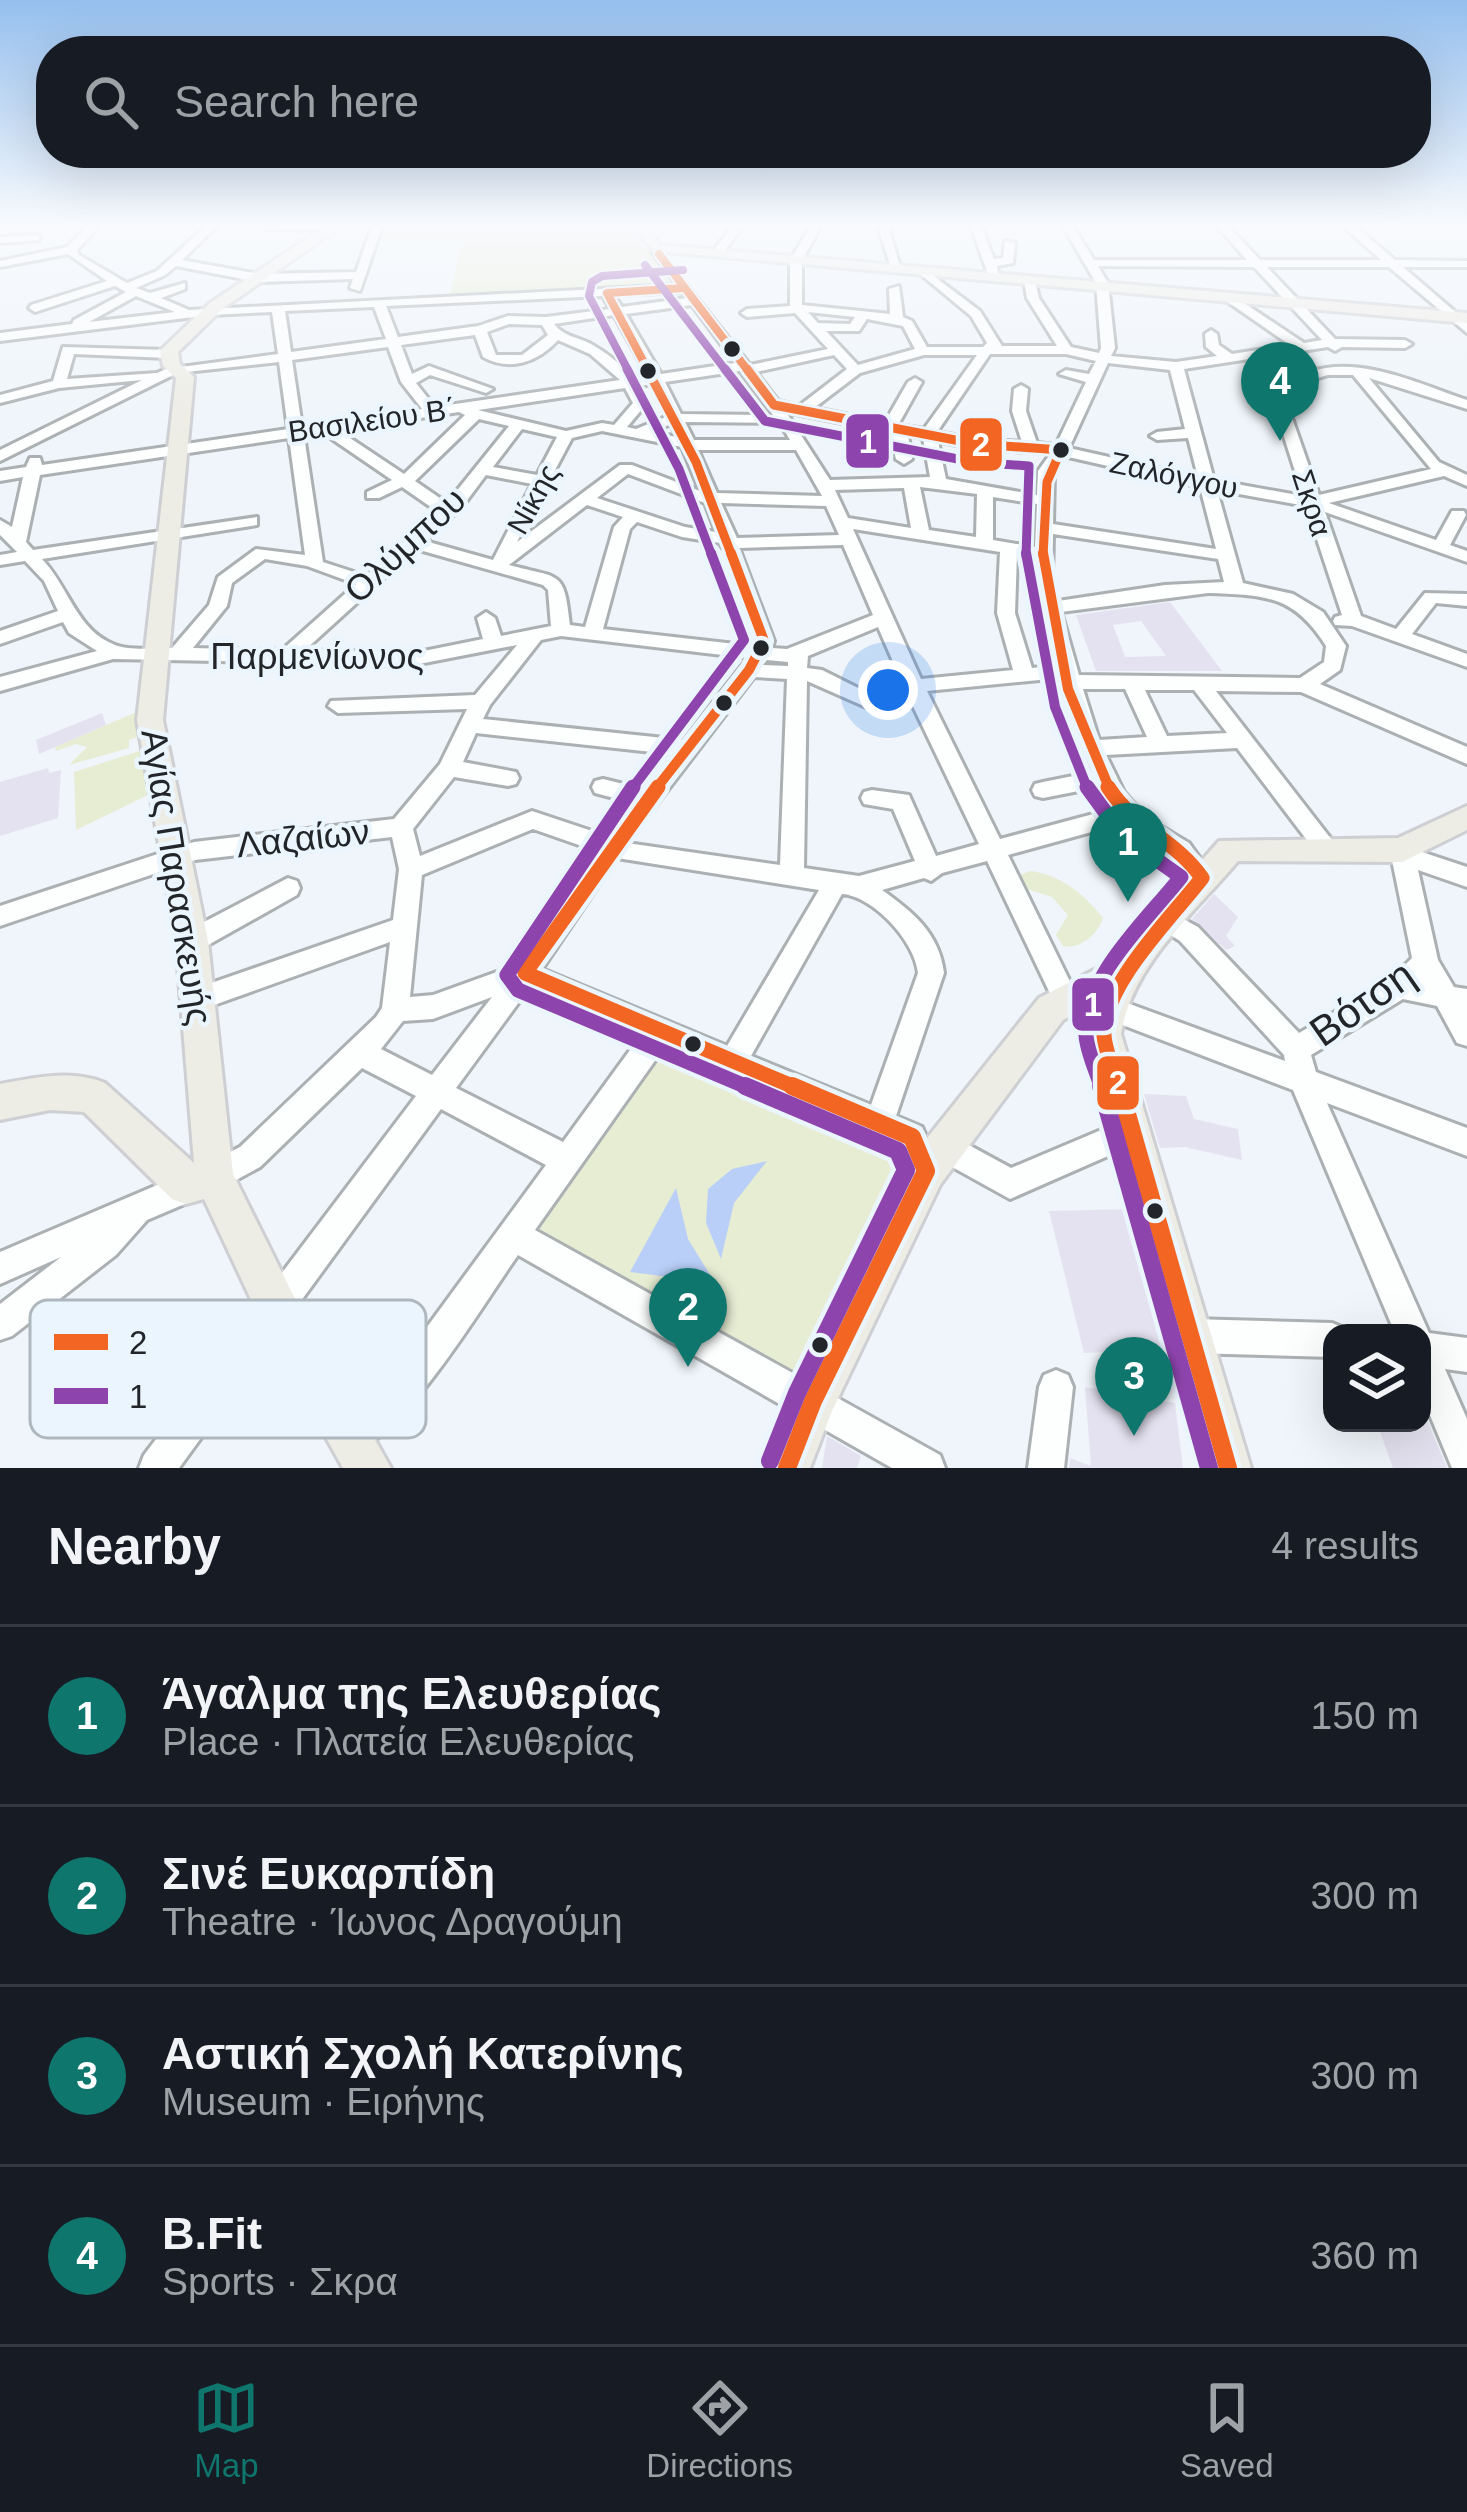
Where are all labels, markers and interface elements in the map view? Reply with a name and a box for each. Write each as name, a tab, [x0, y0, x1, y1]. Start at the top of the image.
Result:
search box	[36, 36, 1431, 168]
icon: search	[78, 69, 144, 135]
text: Search here	[174, 76, 419, 127]
unlabelled marker	[721, 338, 743, 360]
pin: 4	[1241, 342, 1319, 441]
unlabelled marker	[637, 360, 659, 382]
street label: Βασιλείου Β΄	[286, 392, 458, 448]
line badge: 1	[844, 412, 891, 470]
line badge: 2	[958, 416, 1004, 473]
text: 1	[859, 423, 877, 460]
text: 2	[972, 426, 990, 463]
unlabelled marker	[1050, 439, 1072, 461]
street label: Ζαλόγγου	[1107, 445, 1241, 505]
street label: Νίκης	[501, 458, 565, 540]
street label: Σκρα	[1286, 466, 1338, 540]
street label: Ολύμπου	[336, 479, 474, 611]
street label: Παρμενίωνος	[210, 636, 424, 677]
unlabelled marker	[750, 637, 772, 659]
your location	[858, 660, 918, 720]
unlabelled marker	[713, 692, 735, 714]
street label: Αγίας Παρασκευής	[133, 726, 221, 1028]
pin: 1	[1089, 803, 1167, 902]
street label: Λαζαίων	[235, 811, 371, 865]
street label: Βότση	[1301, 950, 1423, 1056]
line badge: 1	[1070, 976, 1116, 1033]
text: 1	[1084, 986, 1102, 1023]
unlabelled marker	[682, 1033, 704, 1055]
line badge: 2	[1095, 1054, 1141, 1112]
text: 2	[1109, 1064, 1127, 1101]
unlabelled marker	[1144, 1200, 1166, 1222]
pin: 2	[649, 1268, 727, 1367]
legend	[30, 1300, 426, 1438]
text: 2	[129, 1324, 147, 1361]
map controls	[1323, 1324, 1431, 1432]
button: layers	[1323, 1324, 1431, 1432]
unlabelled marker	[809, 1334, 831, 1356]
pin: 3	[1095, 1337, 1173, 1436]
text: 1	[129, 1378, 147, 1415]
text: Nearby	[48, 1518, 221, 1575]
text: 4 results	[1272, 1524, 1419, 1567]
text: Άγαλμα της Ελευθερίας	[162, 1668, 661, 1719]
text: 1	[76, 1694, 98, 1737]
text: 150 m	[1311, 1694, 1419, 1737]
text: Place · Πλατεία Ελευθερίας	[162, 1720, 634, 1763]
text: Σινέ Ευκαρπίδη	[162, 1848, 495, 1899]
text: 2	[76, 1874, 98, 1917]
text: 300 m	[1311, 1874, 1419, 1917]
text: Theatre · Ίωνος Δραγούμη	[162, 1900, 623, 1943]
text: Αστική Σχολή Κατερίνης	[162, 2028, 684, 2079]
text: 3	[76, 2054, 98, 2097]
text: 300 m	[1311, 2054, 1419, 2097]
text: Museum · Ειρήνης	[162, 2080, 485, 2123]
text: B.Fit	[162, 2208, 262, 2259]
text: 4	[76, 2234, 98, 2277]
text: 360 m	[1311, 2234, 1419, 2277]
text: Sports · Σκρα	[162, 2260, 398, 2303]
tab: Map	[193, 2375, 259, 2485]
tab: Directions	[646, 2375, 793, 2485]
tab: Saved	[1180, 2375, 1274, 2485]

